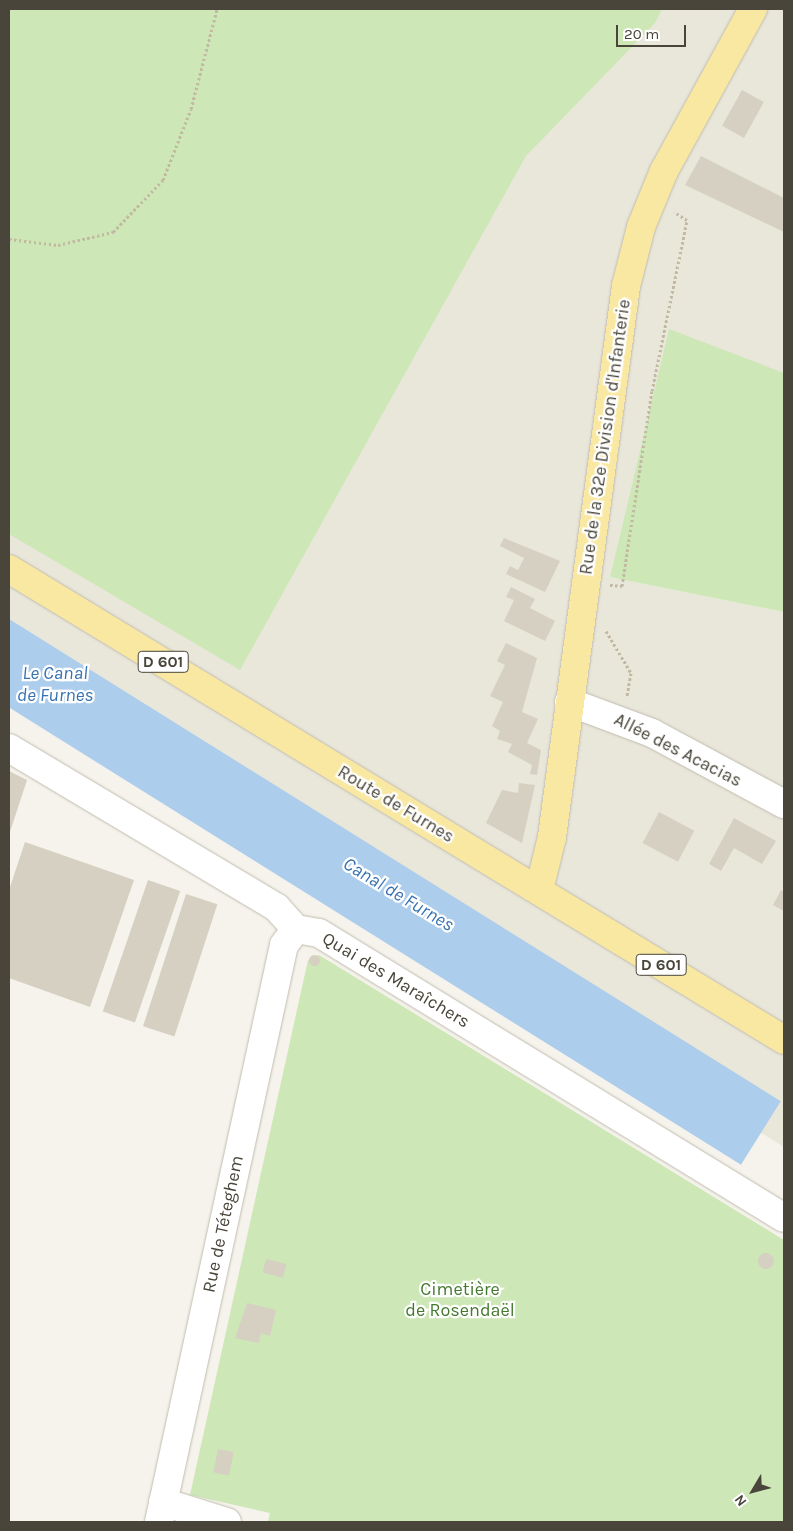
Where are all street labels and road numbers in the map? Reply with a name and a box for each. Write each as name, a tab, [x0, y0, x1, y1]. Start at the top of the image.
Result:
street label: Rue de la 32e Division d'Infanterie	[575, 298, 635, 576]
road number: D 601	[137, 649, 189, 676]
street label: Allée des Acacias	[611, 709, 745, 791]
street label: Route de Furnes	[334, 761, 458, 847]
street label: Quai des Maraîchers	[318, 927, 474, 1033]
road number: D 601	[635, 952, 687, 978]
street label: Rue de Téteghem	[198, 1153, 248, 1295]

